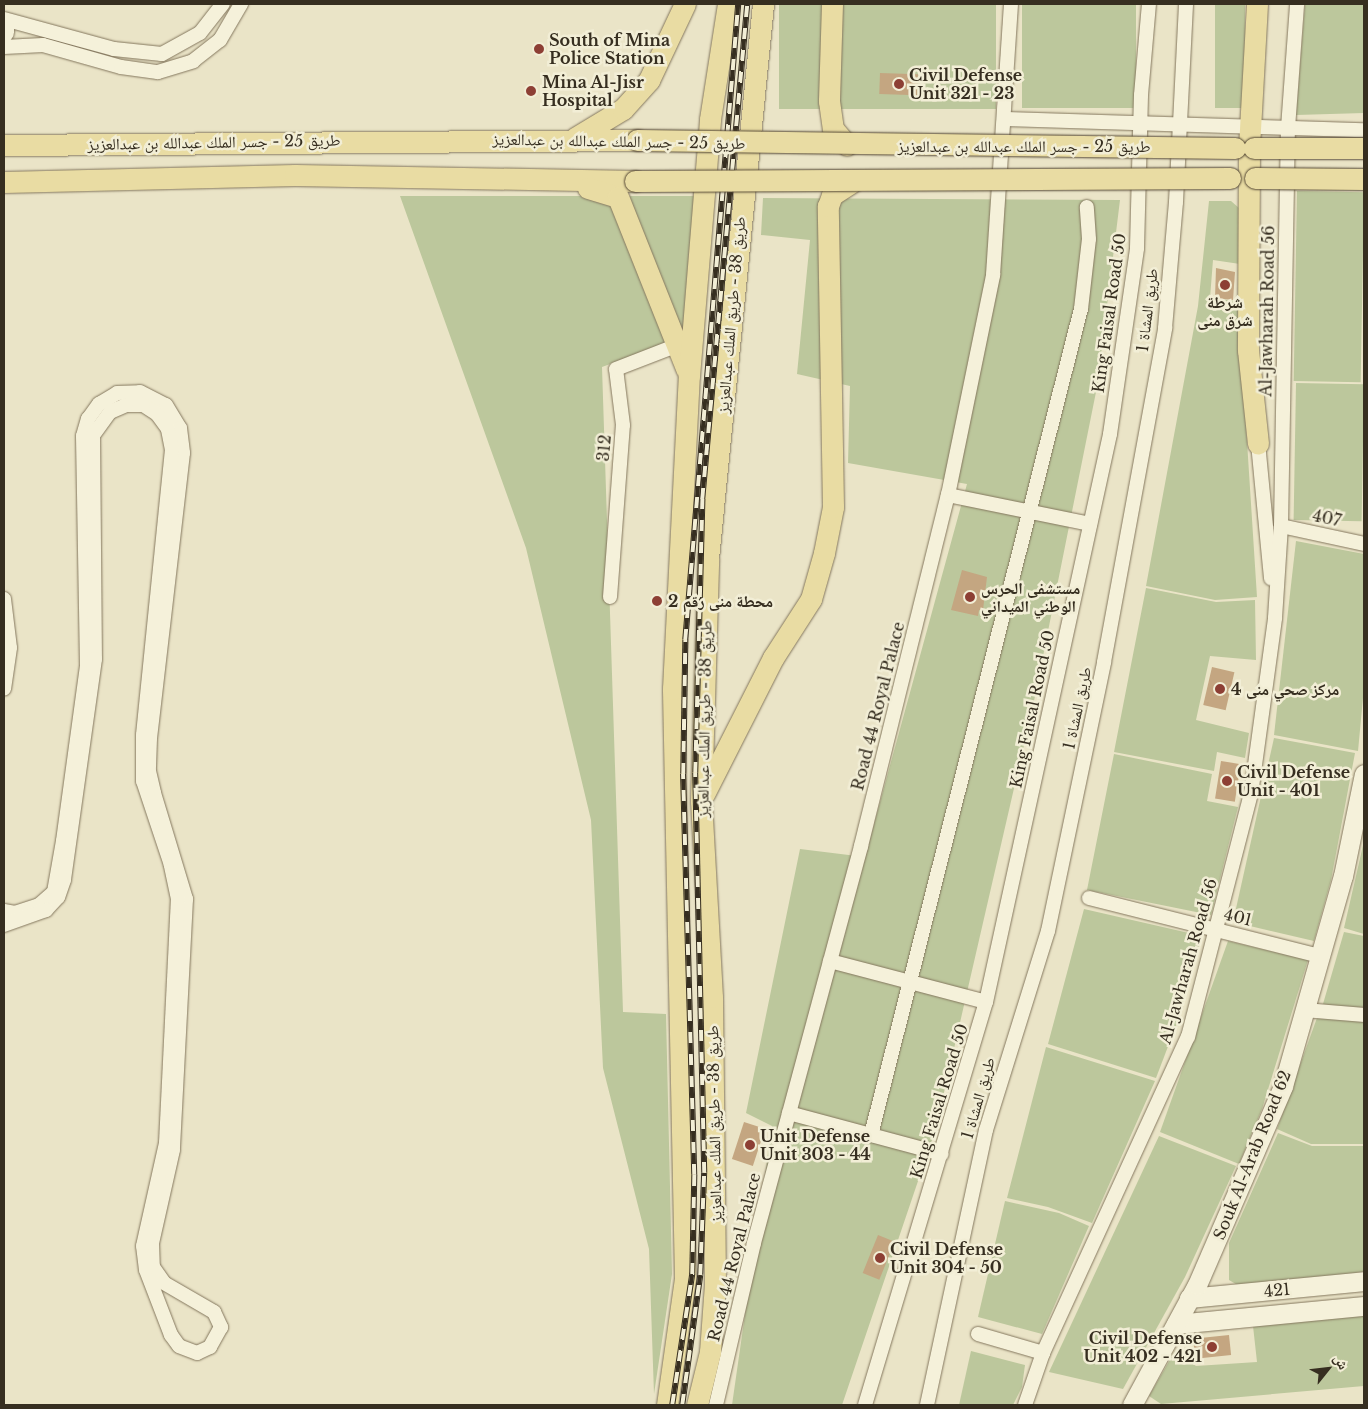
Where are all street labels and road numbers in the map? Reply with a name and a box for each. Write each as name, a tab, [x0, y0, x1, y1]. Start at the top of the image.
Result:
street label: طريق 25 - جسر الملك عبدالله بن عبدالعزيز	[492, 129, 746, 153]
street label: طريق 25 - جسر الملك عبدالله بن عبدالعزيز	[87, 130, 341, 154]
street label: طريق 25 - جسر الملك عبدالله بن عبدالعزيز	[897, 136, 1151, 156]
street label: طريق 38 - طريق الملك عبدالعزيز	[713, 216, 749, 414]
street label: Al-Jawharah Road 56	[1256, 225, 1278, 397]
street label: King Faisal Road 50	[1088, 232, 1130, 394]
street label: طريق المشاة 1	[1132, 267, 1162, 353]
street label: 312	[593, 434, 615, 462]
street label: 407	[1311, 506, 1343, 530]
street label: طريق 38 - طريق الملك عبدالعزيز	[693, 620, 715, 818]
street label: Road 44 Royal Palace	[848, 620, 908, 792]
street label: King Faisal Road 50	[1006, 628, 1058, 790]
street label: طريق المشاة 1	[1059, 665, 1095, 751]
street label: Al-Jawharah Road 56	[1155, 876, 1221, 1046]
street label: 401	[1222, 904, 1254, 930]
street label: King Faisal Road 50	[906, 1021, 972, 1181]
street label: طريق 38 - طريق الملك عبدالعزيز	[703, 1025, 725, 1223]
street label: طريق المشاة 1	[957, 1055, 999, 1141]
street label: Souk Al-Arab Road 62	[1209, 1067, 1295, 1243]
street label: Road 44 Royal Palace	[704, 1171, 764, 1343]
street label: 421	[1263, 1279, 1291, 1301]

